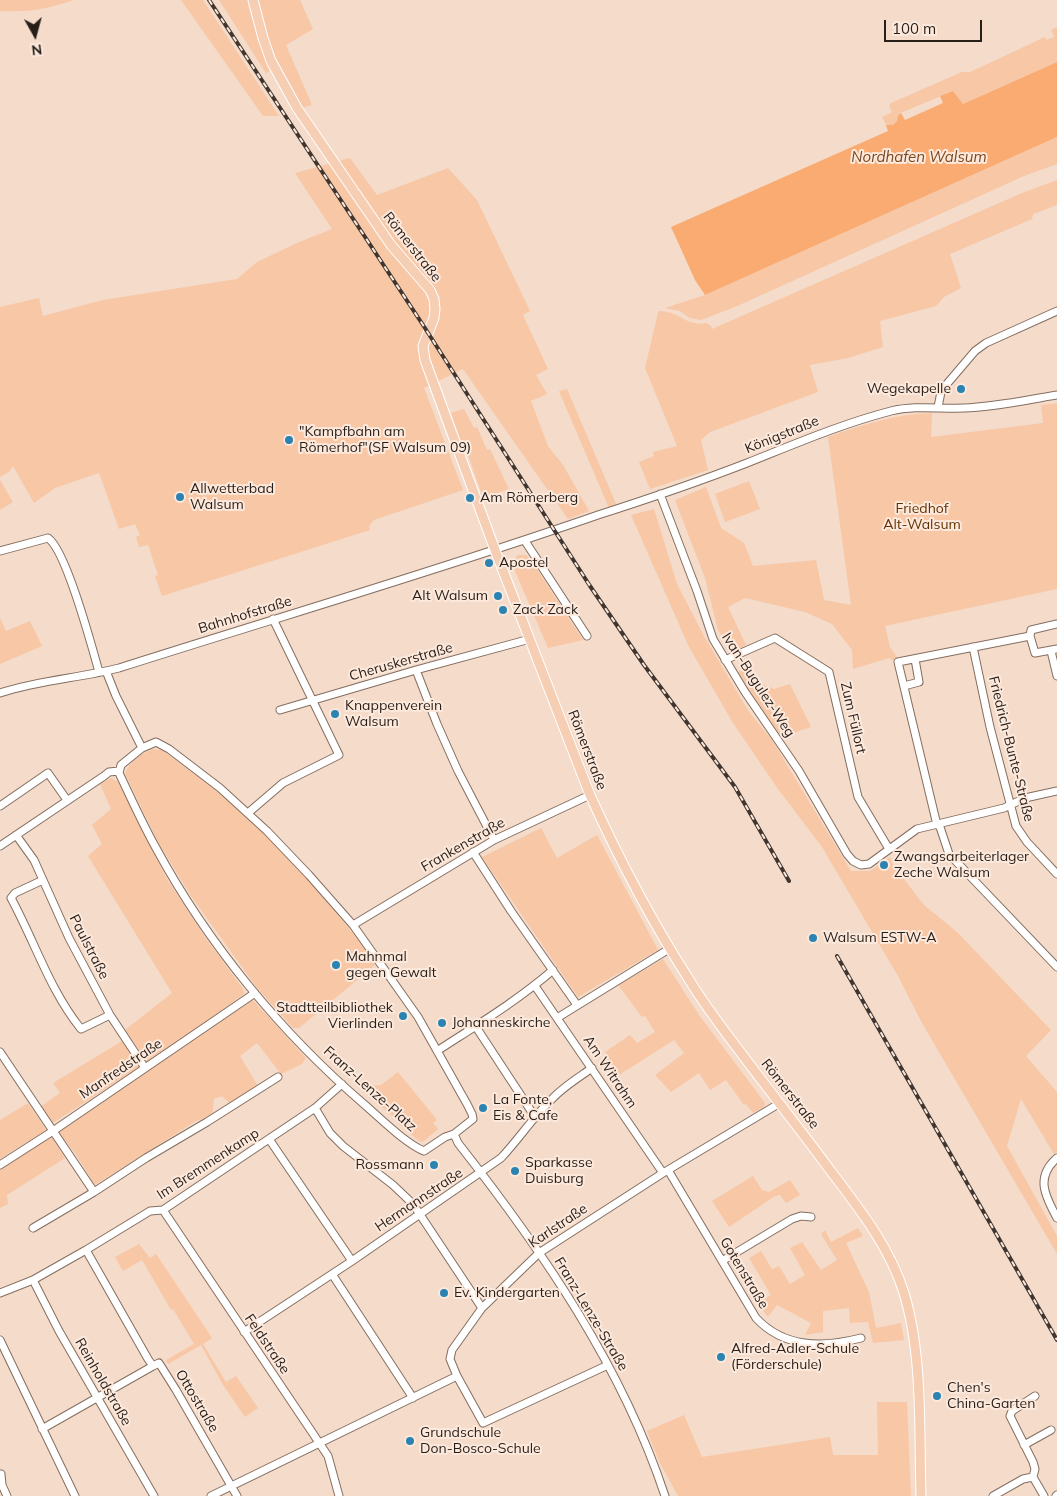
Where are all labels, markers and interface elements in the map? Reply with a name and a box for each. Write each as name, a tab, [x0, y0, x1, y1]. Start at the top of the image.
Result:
north arrow	[10, 10, 60, 60]
scale bar	[887, 10, 984, 42]
text: 100 m	[892, 19, 936, 38]
text: N	[30, 40, 43, 59]
water label: Nordhafen Walsum	[851, 148, 987, 166]
street label: Römerstraße	[379, 209, 445, 285]
place label: Wegekapelle	[867, 381, 951, 397]
marker: Wegekapelle	[955, 383, 967, 395]
street label: Königstraße	[743, 413, 821, 457]
place label: "Kampfbahn am Römerhof"(SF Walsum 09)	[299, 424, 471, 457]
marker: "Kampfbahn am Römerhof"(SF Walsum 09)	[283, 434, 295, 446]
place label: Allwetterbad Walsum	[190, 481, 274, 514]
place label: Am Römerberg	[480, 490, 578, 506]
marker: Allwetterbad Walsum	[174, 491, 186, 503]
marker: Am Römerberg	[464, 492, 476, 504]
park label: Friedhof Alt-Walsum	[883, 501, 961, 534]
place label: Apostel	[499, 555, 548, 571]
marker: Apostel	[483, 557, 495, 569]
place label: Alt Walsum	[412, 588, 488, 604]
marker: Alt Walsum	[492, 590, 504, 602]
street label: Bahnhofstraße	[196, 593, 294, 637]
place label: Zack Zack	[513, 602, 578, 618]
marker: Zack Zack	[497, 604, 509, 616]
street label: Ivan-Bugulez-Weg	[718, 630, 798, 740]
street label: Cheruskerstraße	[347, 639, 455, 685]
street label: Friedrich-Bunte-Straße	[985, 675, 1037, 823]
street label: Zum Füllort	[837, 681, 869, 755]
place label: Knappenverein Walsum	[345, 698, 442, 730]
marker: Knappenverein Walsum	[329, 708, 341, 720]
street label: Römerstraße	[564, 708, 610, 792]
street label: Frankenstraße	[418, 814, 508, 876]
place label: Zwangsarbeiterlager Zeche Walsum	[894, 849, 1029, 882]
marker: Zwangsarbeiterlager Zeche Walsum	[878, 859, 890, 871]
street label: Paulstraße	[66, 912, 112, 982]
place label: Walsum ESTW-A	[823, 930, 937, 946]
marker: Walsum ESTW-A	[807, 932, 819, 944]
place label: Mahnmal gegen Gewalt	[346, 949, 436, 982]
marker: Mahnmal gegen Gewalt	[330, 959, 342, 971]
place label: Stadtteilbibliothek Vierlinden	[276, 1000, 393, 1032]
marker: Stadtteilbibliothek Vierlinden	[397, 1010, 409, 1022]
place label: Johanneskirche	[452, 1015, 550, 1031]
marker: Johanneskirche	[436, 1017, 448, 1029]
street label: Am Witrahm	[580, 1033, 640, 1111]
street label: Manfredstraße	[76, 1035, 166, 1103]
street label: Franz-Lenze-Platz	[320, 1043, 420, 1135]
street label: Römerstraße	[757, 1056, 823, 1132]
place label: La Fonte, Eis & Cafe	[493, 1092, 558, 1124]
marker: La Fonte, Eis & Cafe	[477, 1102, 489, 1114]
street label: Im Bremmenkamp	[154, 1125, 262, 1203]
place label: Sparkasse Duisburg	[525, 1155, 593, 1188]
place label: Rossmann	[355, 1157, 424, 1173]
marker: Rossmann	[428, 1159, 440, 1171]
street label: Hermannstraße	[372, 1164, 466, 1236]
marker: Sparkasse Duisburg	[509, 1165, 521, 1177]
street label: Karlstraße	[525, 1200, 591, 1252]
street label: Gotenstraße	[716, 1234, 772, 1312]
street label: Franz-Lenze-Straße	[550, 1254, 632, 1374]
place label: Ev. Kindergarten	[454, 1285, 560, 1301]
marker: Ev. Kindergarten	[438, 1287, 450, 1299]
street label: Feldstraße	[241, 1311, 293, 1377]
street label: Reinholdstraße	[71, 1335, 135, 1429]
place label: Alfred-Adler-Schule (Förderschule)	[731, 1341, 859, 1374]
marker: Alfred-Adler-Schule (Förderschule)	[715, 1351, 727, 1363]
street label: Ottostraße	[172, 1367, 222, 1435]
place label: Chen's China-Garten	[947, 1380, 1035, 1412]
marker: Chen's China-Garten	[931, 1390, 943, 1402]
place label: Grundschule Don-Bosco-Schule	[420, 1425, 541, 1458]
marker: Grundschule Don-Bosco-Schule	[404, 1435, 416, 1447]

